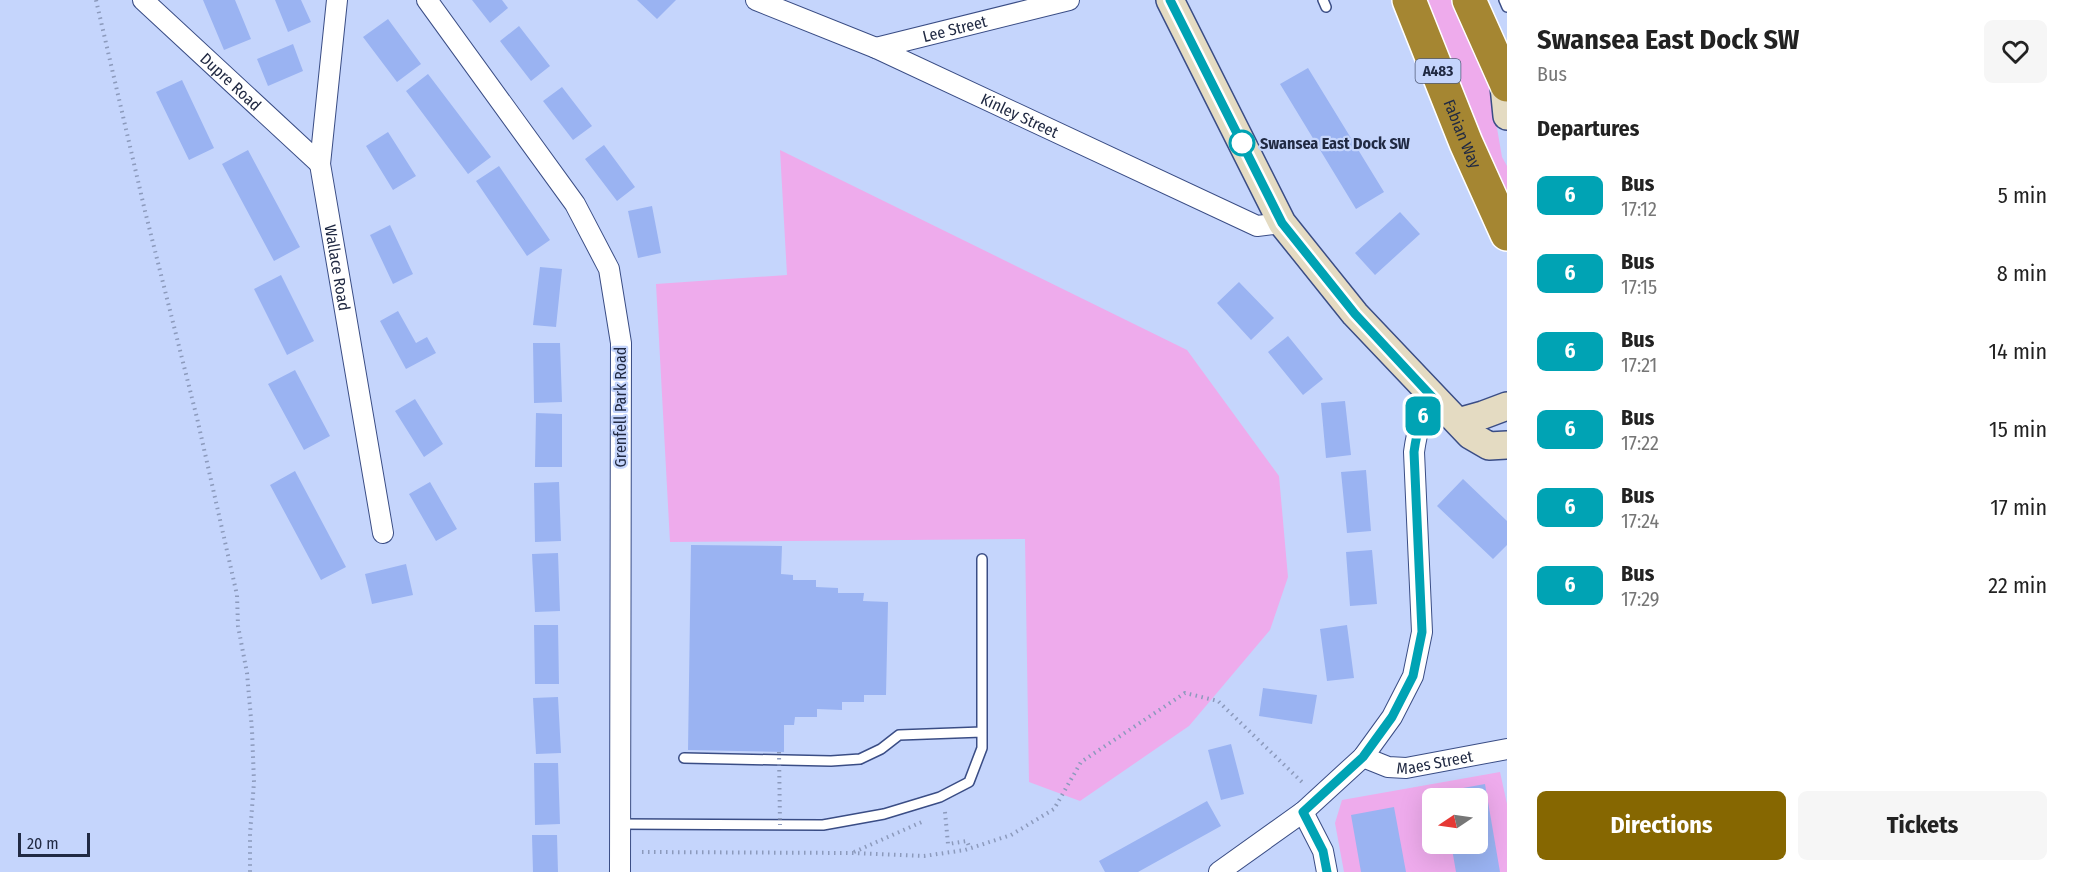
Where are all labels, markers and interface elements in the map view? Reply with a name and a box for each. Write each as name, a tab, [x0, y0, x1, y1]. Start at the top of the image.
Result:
street label: Lee Street	[920, 11, 990, 46]
button: heart	[1984, 20, 2047, 83]
text: Swansea East Dock SW	[1537, 23, 1799, 56]
street label: Dupre Road	[197, 49, 265, 114]
road number: A483	[1416, 59, 1460, 83]
text: Bus	[1537, 62, 1567, 86]
street label: Kinley Street	[978, 89, 1062, 142]
street label: Fabian Way	[1440, 96, 1486, 172]
text: Departures	[1537, 115, 1639, 142]
marker: Swansea East Dock SW	[1229, 130, 1255, 156]
place label: Swansea East Dock SW	[1260, 134, 1411, 153]
text: Bus	[1621, 170, 1654, 197]
text: 6	[1565, 182, 1575, 208]
text: 5 min	[1998, 182, 2047, 209]
text: 17:12	[1621, 197, 1657, 221]
street label: Wallace Road	[321, 223, 354, 312]
text: Bus	[1621, 248, 1654, 275]
text: 6	[1565, 260, 1575, 286]
text: 8 min	[1997, 260, 2047, 287]
text: 17:15	[1621, 275, 1657, 299]
text: Bus	[1621, 326, 1654, 353]
text: 6	[1565, 338, 1575, 364]
text: 14 min	[1989, 338, 2047, 365]
street label: Grenfell Park Road	[611, 347, 630, 467]
text: 17:21	[1621, 353, 1657, 377]
line badge: 6	[1404, 396, 1442, 436]
text: 6	[1418, 403, 1428, 429]
text: Bus	[1621, 404, 1654, 431]
text: 6	[1565, 416, 1575, 442]
text: 15 min	[1989, 416, 2047, 443]
text: 17:22	[1621, 431, 1659, 455]
text: Bus	[1621, 482, 1654, 509]
text: 6	[1565, 494, 1575, 520]
text: 17 min	[1990, 494, 2047, 521]
text: 17:24	[1621, 509, 1659, 533]
text: Bus	[1621, 560, 1654, 587]
text: 6	[1565, 572, 1575, 598]
text: 22 min	[1988, 572, 2047, 599]
text: 17:29	[1621, 587, 1660, 611]
street label: Maes Street	[1396, 746, 1475, 778]
north arrow	[1422, 788, 1488, 854]
map controls	[1422, 788, 1488, 854]
button: Directions	[1537, 791, 1786, 860]
button: Tickets	[1798, 791, 2047, 860]
scale bar	[18, 830, 90, 858]
text: 20 m	[27, 834, 58, 853]

